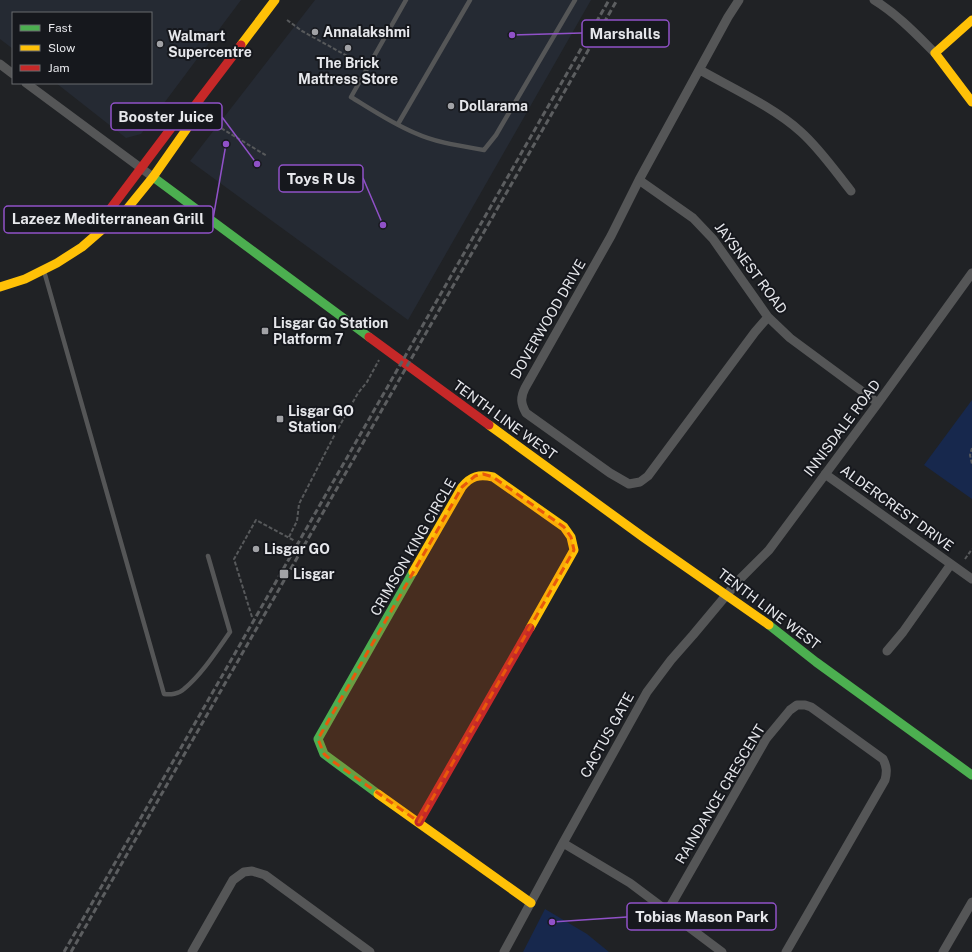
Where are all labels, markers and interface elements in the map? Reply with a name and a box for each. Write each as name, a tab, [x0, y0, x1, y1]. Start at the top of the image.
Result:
legend	[12, 12, 152, 84]
callout: Marshalls	[582, 20, 669, 47]
text: Fast	[48, 21, 73, 35]
place label: Annalakshmi	[323, 24, 410, 40]
text: Marshalls	[589, 25, 661, 42]
marker: Annalakshmi	[310, 27, 320, 37]
place label: Walmart Supercentre	[168, 28, 252, 60]
marker: Walmart Supercentre	[155, 39, 165, 49]
text: Slow	[48, 41, 76, 55]
marker: The Brick Mattress Store	[343, 43, 353, 53]
place label: The Brick Mattress Store	[298, 55, 398, 87]
text: Jam	[48, 61, 70, 75]
place label: Dollarama	[459, 98, 528, 114]
marker: Dollarama	[446, 101, 456, 111]
callout: Booster Juice	[111, 103, 222, 130]
text: Booster Juice	[118, 108, 214, 125]
callout: Toys R Us	[279, 165, 363, 192]
text: Toys R Us	[287, 170, 355, 187]
callout: Lazeez Mediterranean Grill	[4, 206, 213, 233]
text: Lazeez Mediterranean Grill	[12, 210, 204, 227]
street label: JAYSNEST ROAD	[712, 219, 790, 317]
street label: DOVERWOOD DRIVE	[507, 257, 589, 381]
place label: Lisgar Go Station Platform 7	[273, 315, 388, 347]
marker: Lisgar Go Station Platform 7	[260, 326, 270, 336]
street label: TENTH LINE WEST	[450, 377, 560, 463]
street label: INNISDALE ROAD	[801, 377, 883, 479]
place label: Lisgar GO Station	[288, 403, 354, 435]
marker: Lisgar GO Station	[275, 414, 285, 424]
street label: ALDERCREST DRIVE	[837, 462, 957, 554]
street label: CRIMSON KING CIRCLE	[367, 475, 459, 619]
place label: Lisgar GO	[264, 541, 330, 557]
marker: Lisgar GO	[251, 544, 261, 554]
street label: TENTH LINE WEST	[715, 565, 823, 653]
place label: Lisgar	[293, 566, 335, 582]
marker: Lisgar	[278, 568, 290, 580]
street label: CACTUS GATE	[577, 689, 637, 781]
street label: RAINDANCE CRESCENT	[672, 721, 768, 867]
callout: Tobias Mason Park	[627, 903, 776, 930]
text: Tobias Mason Park	[635, 908, 769, 925]

